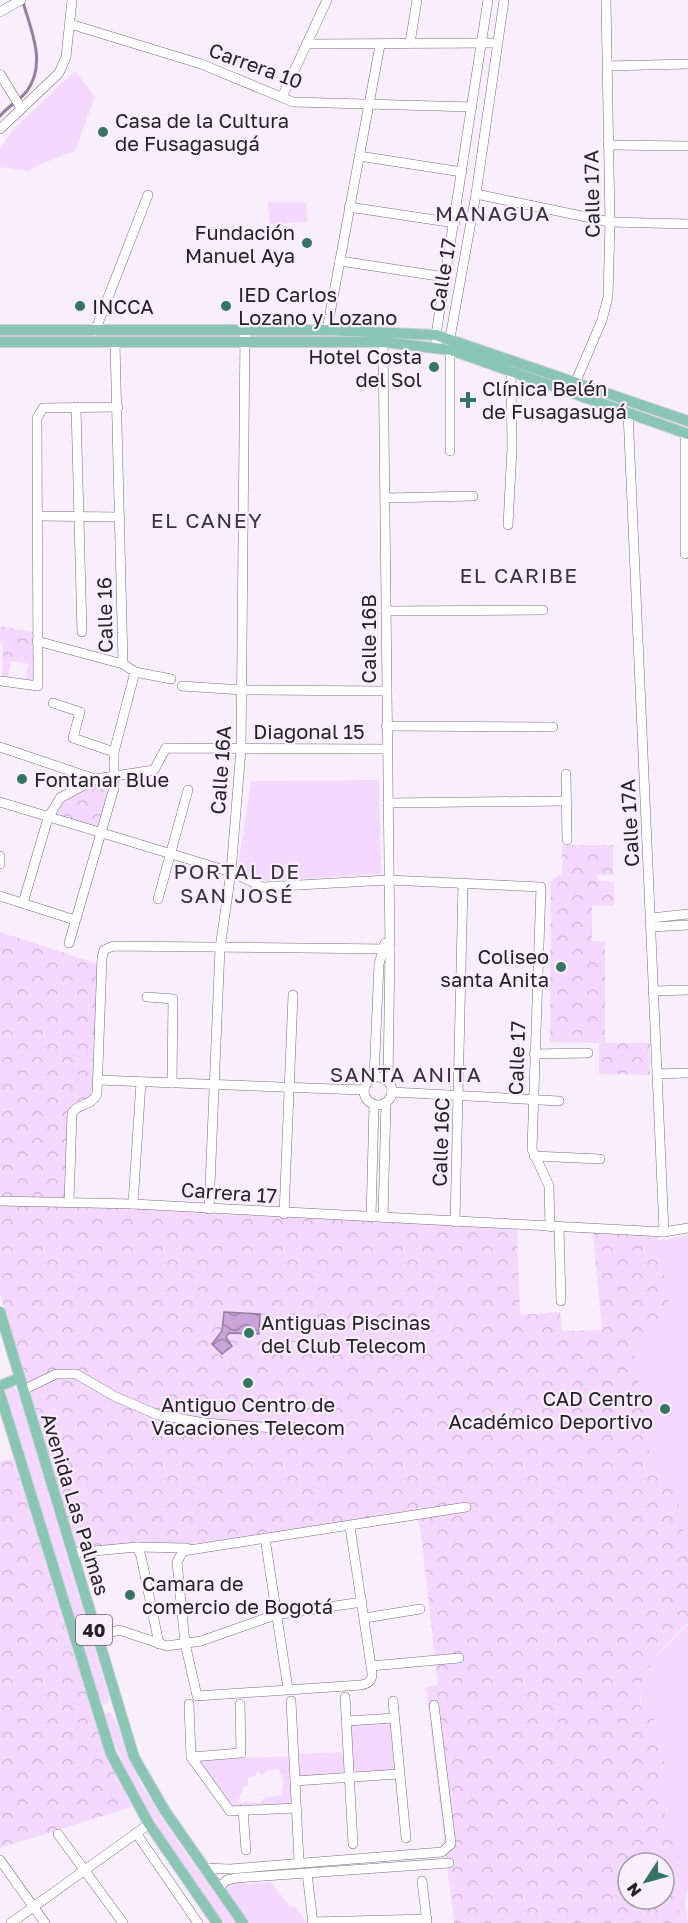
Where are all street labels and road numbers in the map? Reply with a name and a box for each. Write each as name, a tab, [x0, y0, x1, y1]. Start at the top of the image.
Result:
street label: Carrera 10	[206, 37, 306, 93]
street label: Calle 17A	[578, 150, 604, 238]
street label: Calle 17	[424, 236, 460, 314]
street label: Calle 16	[91, 577, 117, 653]
street label: Calle 16B	[356, 594, 380, 684]
street label: Diagonal 15	[253, 719, 365, 743]
street label: Calle 16A	[205, 725, 235, 815]
street label: Calle 17A	[615, 779, 643, 867]
street label: Calle 17	[503, 1020, 529, 1096]
street label: Calle 16C	[426, 1097, 454, 1187]
street label: Carrera 17	[180, 1177, 278, 1207]
street label: Avenida Las Palmas	[37, 1410, 115, 1598]
road number: 40	[76, 1615, 112, 1645]

